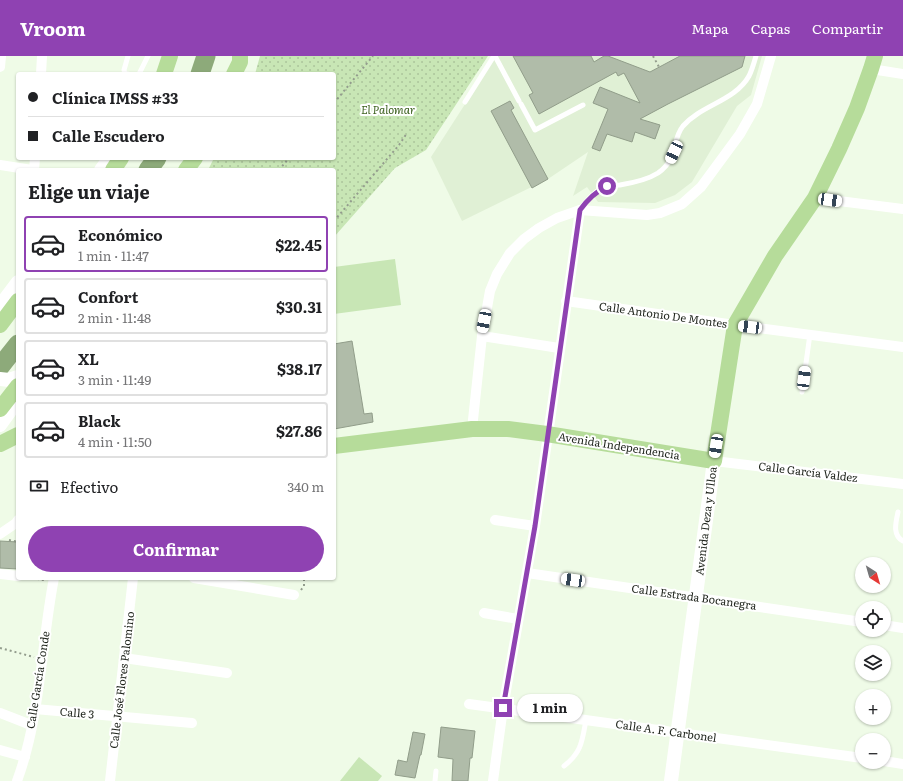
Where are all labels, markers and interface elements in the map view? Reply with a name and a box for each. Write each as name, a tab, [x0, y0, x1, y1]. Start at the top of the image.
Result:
text: Vroom	[20, 14, 86, 42]
text: Mapa	[691, 18, 729, 38]
text: Capas	[751, 18, 790, 38]
text: Compartir	[812, 18, 883, 38]
text: Clínica IMSS #33	[52, 86, 178, 109]
park label: El Palomar	[361, 101, 415, 117]
text: Calle Escudero	[52, 124, 165, 147]
car	[663, 139, 685, 165]
route start	[598, 177, 616, 195]
text: Elige un viaje	[28, 178, 150, 205]
car	[817, 192, 843, 208]
text: Económico	[78, 223, 163, 246]
icon: car	[30, 226, 66, 262]
text: $22.45	[275, 233, 322, 256]
text: 1 min · 11:47	[78, 246, 149, 265]
text: Confort	[78, 285, 138, 308]
icon: car	[30, 288, 66, 324]
text: $30.31	[276, 295, 322, 318]
street label: Calle Antonio De Montes	[598, 297, 728, 331]
text: 2 min · 11:48	[78, 308, 151, 327]
car	[476, 308, 492, 334]
car	[737, 320, 763, 334]
text: XL	[78, 347, 99, 370]
icon: car	[30, 350, 66, 386]
text: $38.17	[277, 357, 322, 380]
car	[797, 365, 811, 391]
text: 3 min · 11:49	[78, 370, 151, 389]
text: Black	[78, 409, 121, 432]
icon: car	[30, 412, 66, 448]
text: $27.86	[276, 419, 322, 442]
street label: Avenida Independencia	[557, 428, 681, 463]
text: 4 min · 11:50	[78, 432, 152, 451]
car	[708, 433, 724, 459]
street label: Calle García Valdez	[758, 457, 859, 485]
street label: Avenida Deza y Ulloa	[690, 466, 720, 576]
icon: cash	[28, 475, 50, 497]
text: Efectivo	[60, 475, 118, 498]
text: 340 m	[287, 477, 324, 496]
button: Confirmar	[28, 526, 324, 572]
north arrow	[855, 557, 891, 593]
map controls	[855, 557, 891, 769]
car	[560, 572, 586, 588]
street label: Calle Estrada Bocanegra	[631, 579, 758, 613]
button: locate	[855, 601, 891, 637]
street label: Calle José Flores Palomino	[105, 610, 137, 749]
street label: Calle García Conde	[21, 630, 53, 730]
button: layers	[855, 645, 891, 681]
button: +	[855, 689, 891, 725]
callout: 1 min	[517, 694, 583, 722]
text: 1 min	[533, 698, 567, 717]
route end	[494, 699, 512, 717]
street label: Calle 3	[59, 703, 95, 721]
street label: Calle A. F. Carbonel	[614, 715, 718, 745]
button: −	[855, 733, 891, 769]

